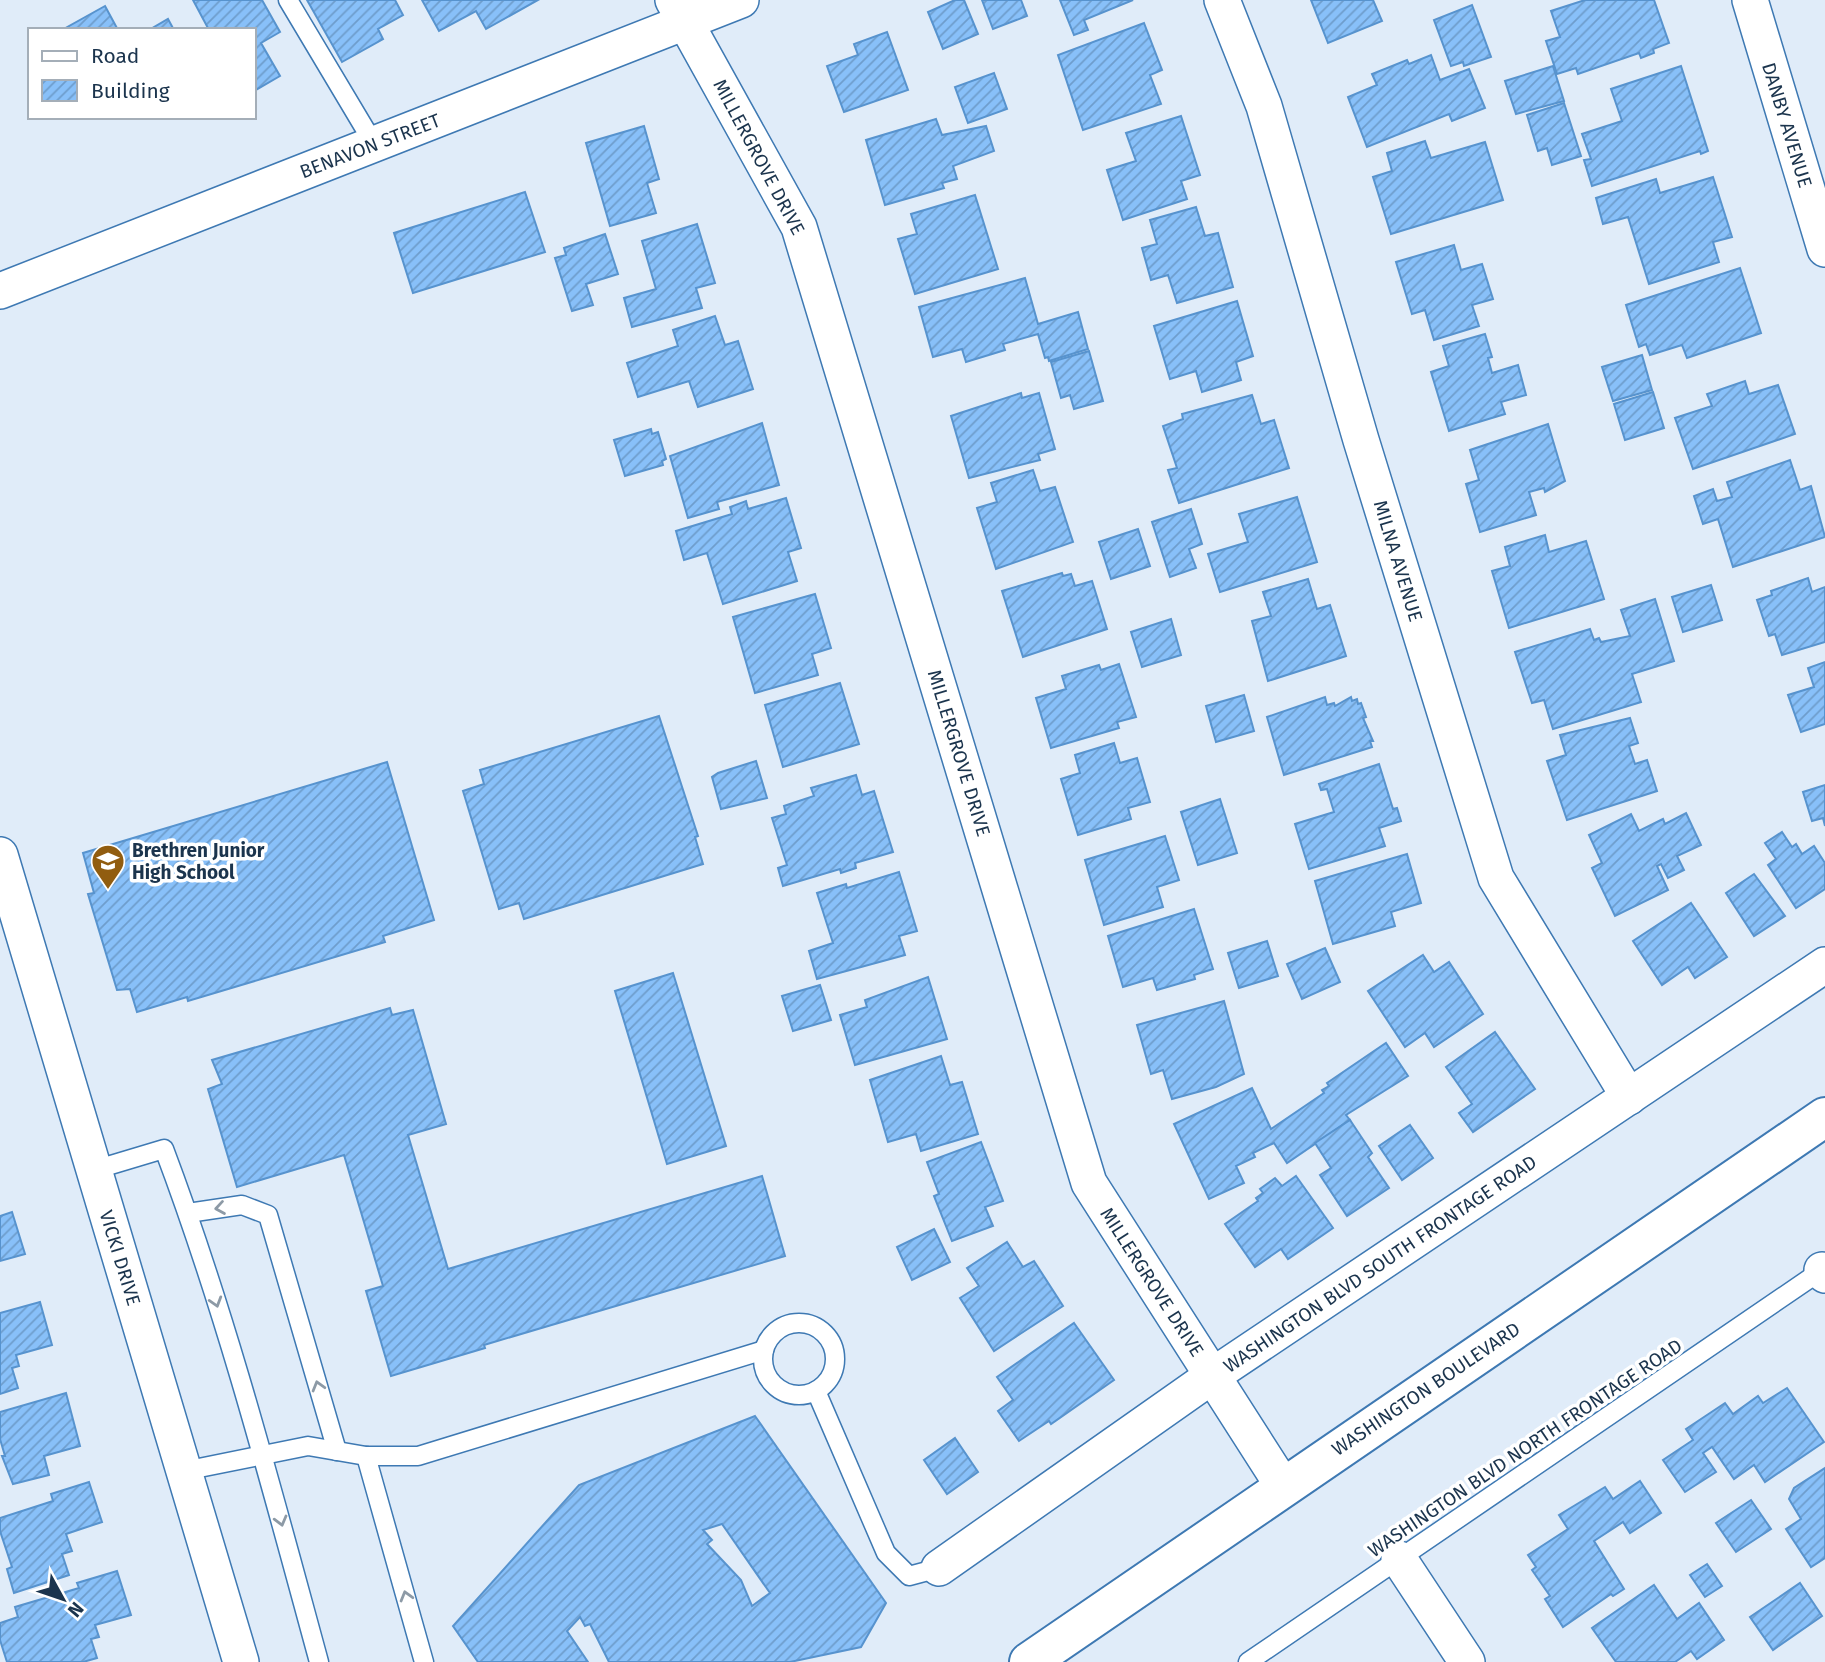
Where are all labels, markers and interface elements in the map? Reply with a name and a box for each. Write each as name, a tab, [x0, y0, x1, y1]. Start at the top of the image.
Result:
legend	[28, 28, 256, 119]
text: Road	[91, 43, 139, 69]
street label: DANBY AVENUE	[1757, 60, 1817, 190]
street label: MILLERGROVE DRIVE	[708, 75, 810, 239]
text: Building	[91, 78, 170, 104]
street label: BENAVON STREET	[297, 109, 444, 183]
street label: MILNA AVENUE	[1369, 497, 1427, 625]
street label: MILLERGROVE DRIVE	[923, 667, 995, 839]
place label: Brethren Junior High School	[132, 839, 265, 884]
school or university icon: Brethren Junior High School	[89, 842, 127, 891]
street label: WASHINGTON BLVD SOUTH FRONTAGE ROAD	[1219, 1150, 1541, 1378]
one-way arrow	[214, 1200, 226, 1215]
street label: MILLERGROVE DRIVE	[1095, 1203, 1209, 1361]
street label: VICKI DRIVE	[95, 1207, 145, 1309]
one-way arrow	[207, 1296, 222, 1308]
street label: WASHINGTON BOULEVARD	[1327, 1317, 1525, 1461]
street label: WASHINGTON BLVD NORTH FRONTAGE ROAD	[1364, 1334, 1686, 1562]
one-way arrow	[312, 1380, 326, 1392]
one-way arrow	[272, 1515, 287, 1527]
north arrow	[28, 1564, 98, 1634]
one-way arrow	[399, 1591, 414, 1603]
text: N	[63, 1597, 89, 1622]

